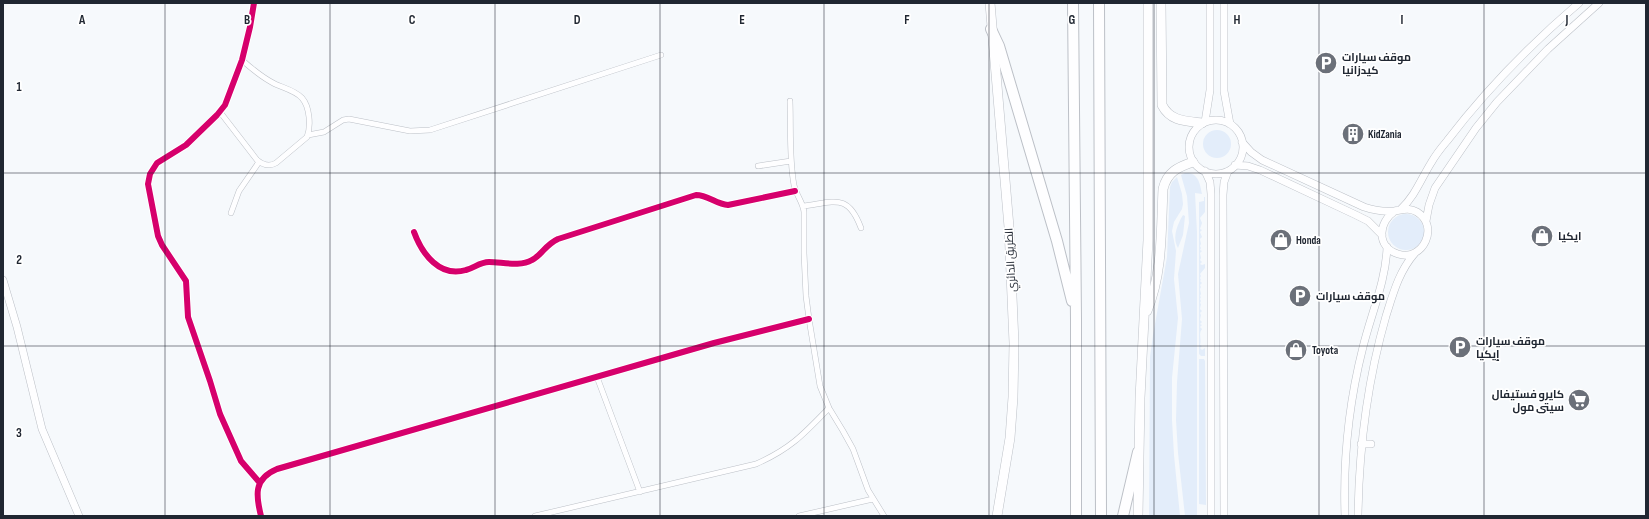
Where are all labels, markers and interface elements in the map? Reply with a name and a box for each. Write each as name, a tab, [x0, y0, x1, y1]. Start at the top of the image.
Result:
text: A	[78, 12, 86, 28]
text: B	[244, 12, 250, 28]
text: C	[409, 12, 416, 28]
text: D	[574, 12, 581, 28]
text: E	[739, 12, 745, 28]
text: F	[904, 12, 910, 28]
text: G	[1069, 12, 1076, 28]
text: H	[1234, 12, 1241, 28]
text: I	[1401, 12, 1404, 28]
text: J	[1565, 12, 1569, 28]
parking icon: موقف سيارات كيدزانيا	[1313, 50, 1339, 76]
place label: موقف سيارات كيدزانيا	[1342, 51, 1411, 77]
text: 1	[16, 79, 22, 95]
building icon: KidZania	[1340, 121, 1366, 147]
place label: KidZania	[1368, 128, 1402, 141]
shop icon: ايكيا	[1529, 223, 1555, 249]
shop icon: Honda	[1268, 227, 1294, 253]
street label: الطريق الدائري	[1002, 228, 1021, 292]
place label: ايكيا	[1558, 230, 1581, 243]
place label: Honda	[1296, 234, 1321, 247]
text: 2	[16, 252, 22, 268]
parking icon: موقف سيارات	[1287, 283, 1313, 309]
place label: موقف سيارات	[1316, 290, 1385, 304]
parking icon: موقف سيارات إيكيا	[1447, 334, 1473, 360]
place label: موقف سيارات إيكيا	[1476, 335, 1545, 361]
shop icon: Toyota	[1283, 337, 1309, 363]
place label: Toyota	[1312, 344, 1339, 357]
supermarket icon: كايرو فستيفال سيتى مول	[1566, 387, 1592, 413]
place label: كايرو فستيفال سيتى مول	[1492, 388, 1564, 415]
text: 3	[16, 425, 22, 441]

